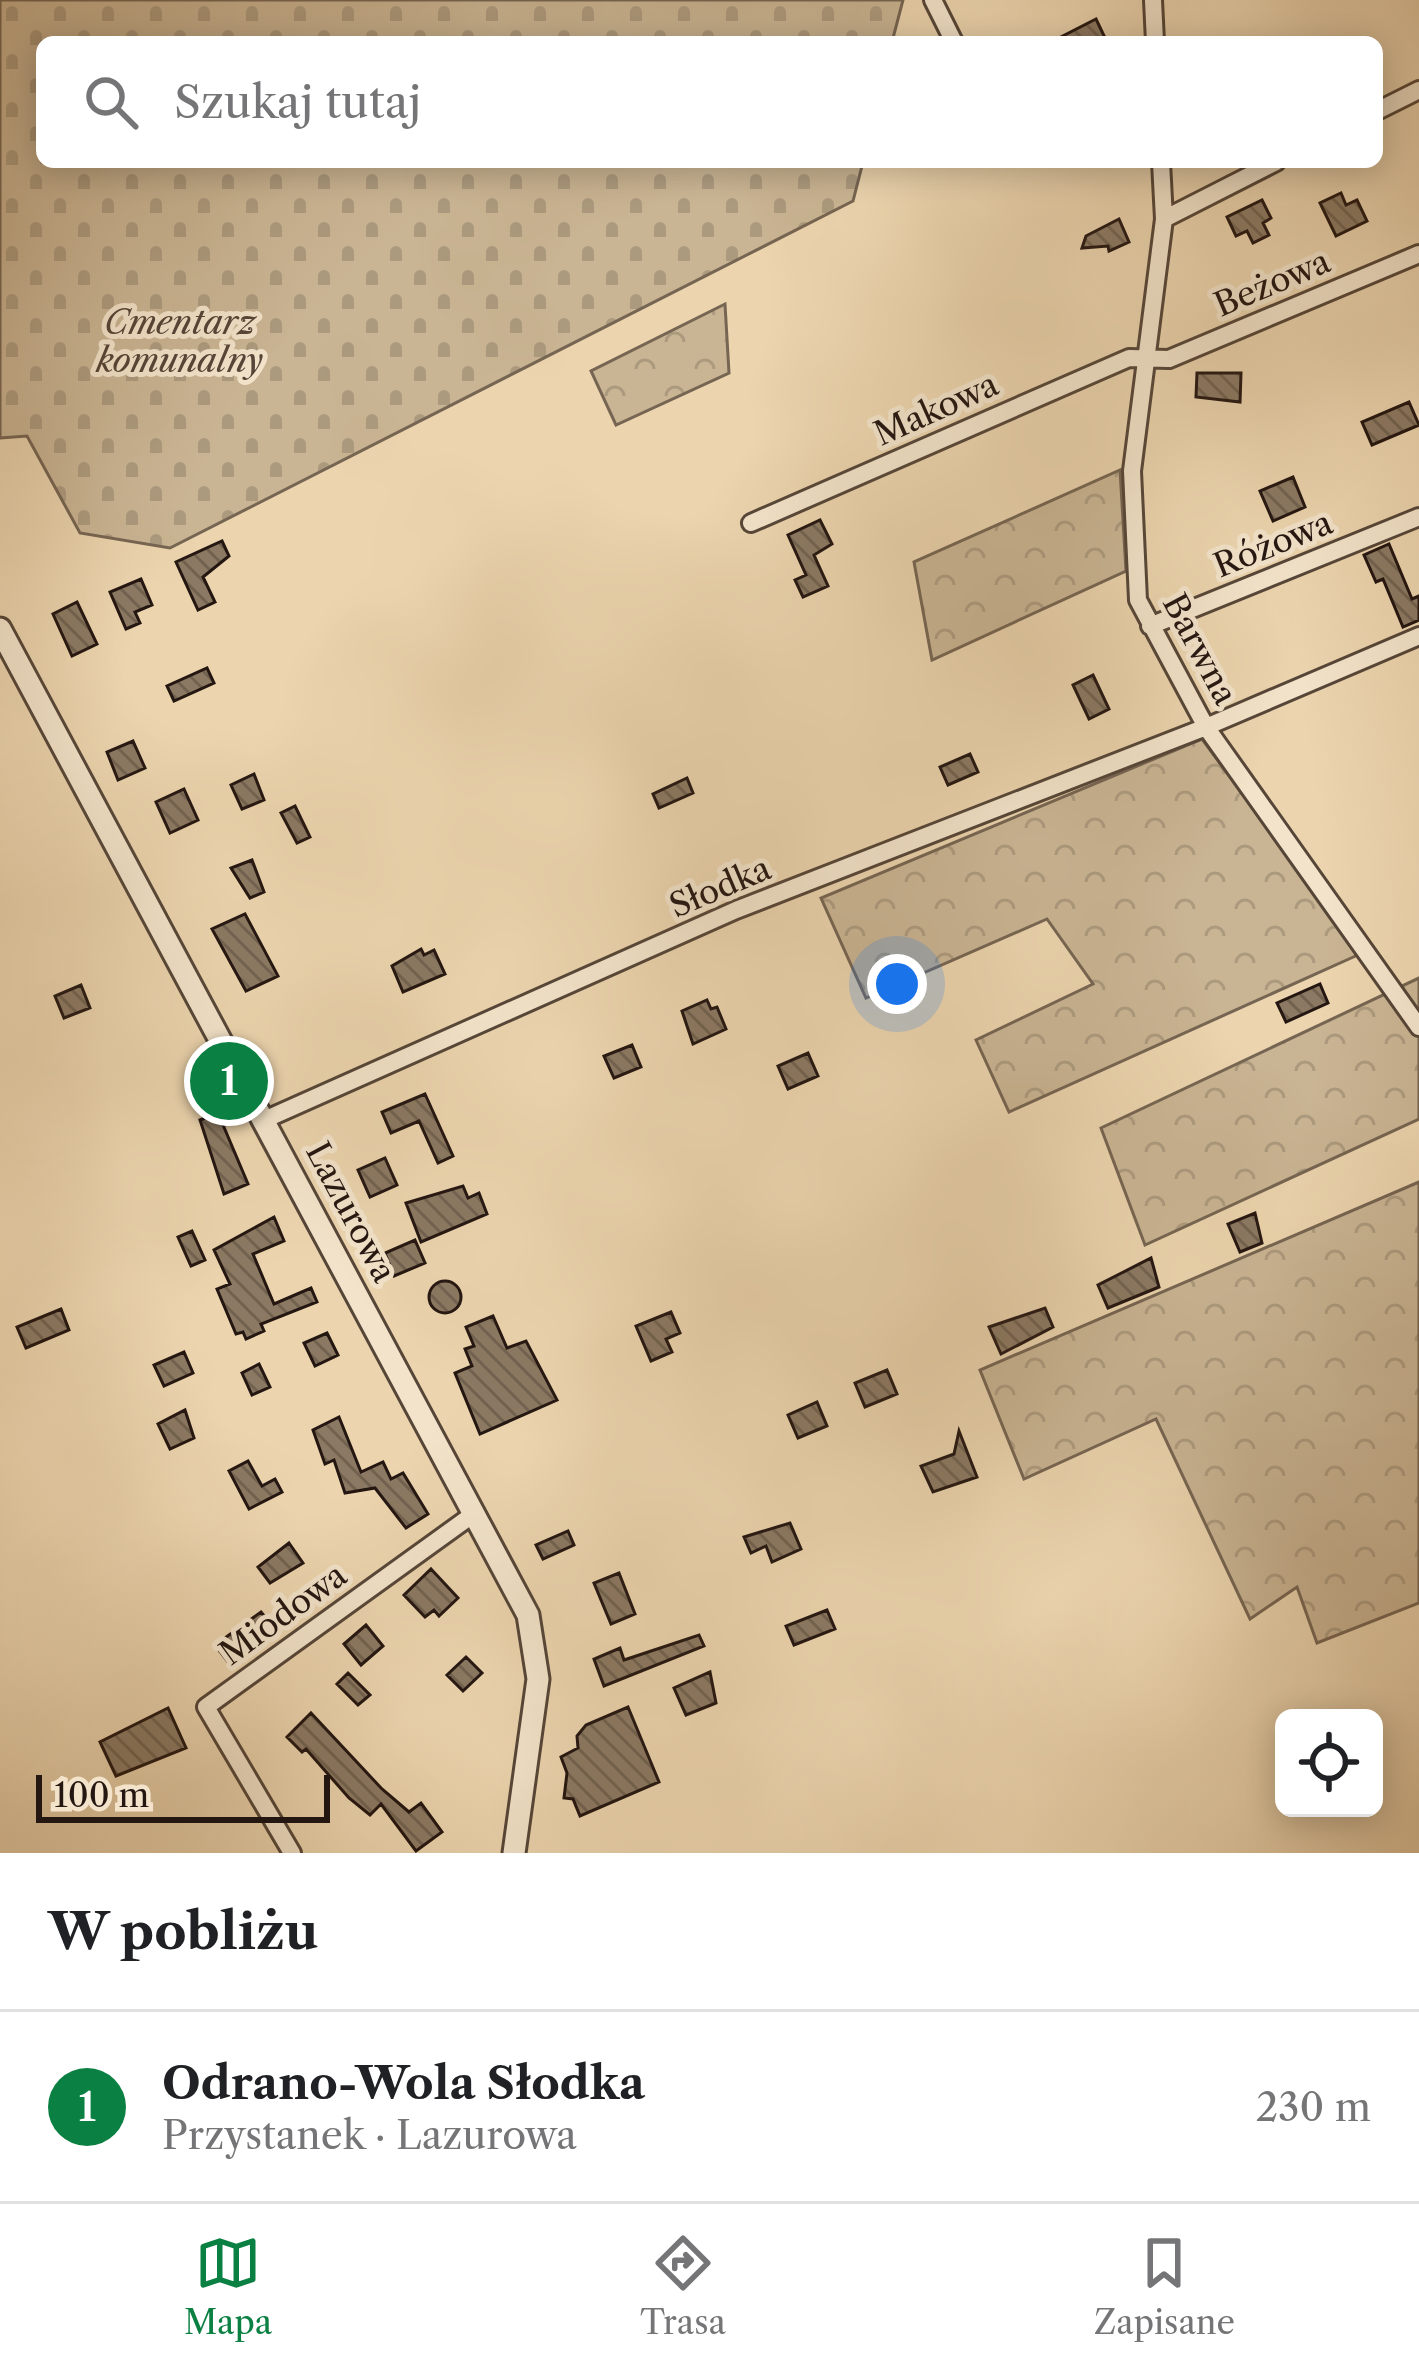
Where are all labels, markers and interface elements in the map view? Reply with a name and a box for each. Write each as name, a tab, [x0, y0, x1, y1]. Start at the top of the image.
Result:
search box	[36, 36, 1383, 168]
icon: search	[78, 69, 144, 135]
text: Szukaj tutaj	[174, 74, 421, 130]
street label: Beżowa	[1208, 240, 1337, 326]
park label: Cmentarz komunalny	[95, 302, 263, 381]
street label: Makowa	[868, 363, 1005, 454]
street label: Różowa	[1208, 502, 1339, 586]
street label: Barwna	[1154, 587, 1246, 712]
street label: Słodka	[663, 847, 777, 927]
your location	[867, 954, 927, 1014]
pin: 1	[190, 1036, 268, 1126]
street label: Lazurowa	[297, 1135, 405, 1290]
street label: Miodowa	[212, 1554, 355, 1674]
map controls	[1275, 1709, 1383, 1817]
button: locate	[1275, 1709, 1383, 1817]
scale bar	[36, 1769, 330, 1822]
text: 100 m	[54, 1775, 149, 1816]
text: W pobliżu	[48, 1900, 319, 1962]
text: Odrano-Wola Słodka	[162, 2055, 645, 2111]
text: 1	[78, 2083, 96, 2131]
text: 230 m	[1256, 2083, 1371, 2131]
text: Przystanek · Lazurowa	[162, 2111, 577, 2159]
tab: Mapa	[184, 2230, 272, 2343]
tab: Trasa	[640, 2230, 726, 2343]
tab: Zapisane	[1094, 2230, 1235, 2343]

